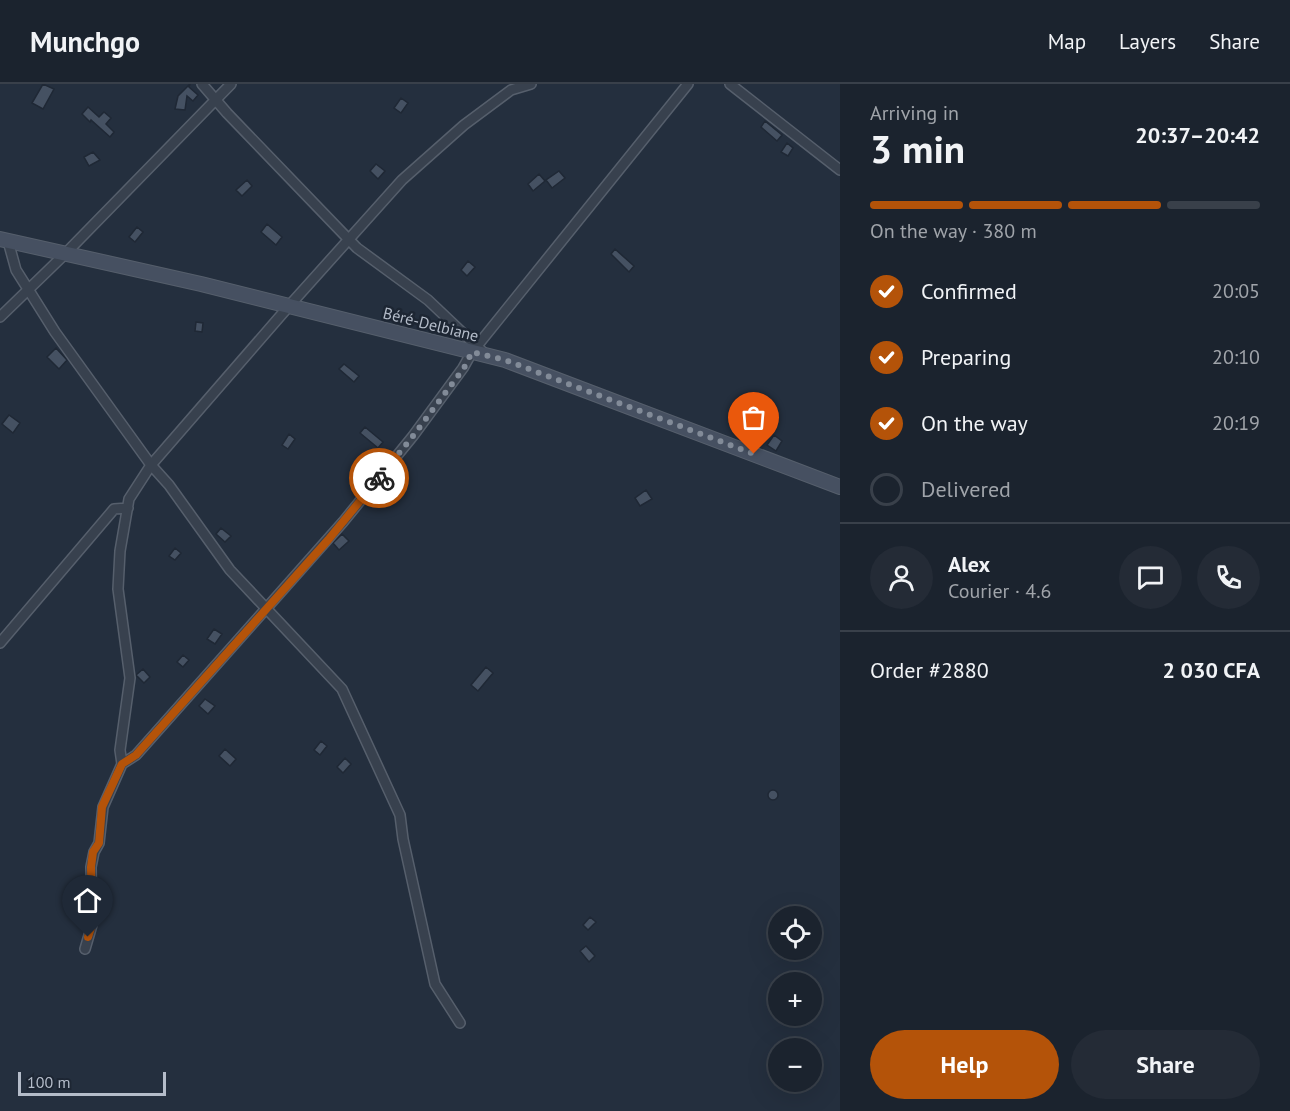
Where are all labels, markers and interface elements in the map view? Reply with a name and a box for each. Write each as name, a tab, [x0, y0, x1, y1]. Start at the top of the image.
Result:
text: Munchgo	[30, 23, 140, 60]
text: Map	[1048, 28, 1086, 55]
text: Layers	[1119, 28, 1176, 55]
text: Share	[1209, 28, 1260, 55]
text: Arriving in	[870, 100, 959, 126]
text: 20:37–20:42	[1135, 121, 1260, 149]
text: 3 min	[870, 123, 965, 174]
text: On the way · 380 m	[870, 218, 1037, 244]
icon: check	[870, 275, 903, 308]
text: Confirmed	[921, 277, 1017, 305]
text: 20:05	[1212, 278, 1260, 304]
street label: Béré-Delbiane	[381, 302, 481, 346]
icon: check	[870, 341, 903, 374]
text: Preparing	[921, 343, 1011, 371]
text: 20:10	[1212, 344, 1260, 370]
pin	[728, 392, 779, 454]
icon: bag	[737, 401, 770, 434]
icon: check	[870, 407, 903, 440]
text: On the way	[921, 409, 1028, 437]
text: 20:19	[1212, 410, 1260, 436]
courier	[349, 448, 409, 508]
icon: bike	[363, 462, 396, 495]
text: Delivered	[921, 475, 1011, 503]
button: person	[870, 546, 933, 609]
button: chat	[1119, 546, 1182, 609]
button: phone	[1197, 546, 1260, 609]
text: Alex	[948, 550, 990, 578]
text: Courier · 4.6	[948, 578, 1051, 604]
text: Order #2880	[870, 656, 989, 684]
text: 2 030 CFA	[1162, 656, 1260, 684]
pin	[62, 875, 113, 937]
icon: home	[71, 884, 104, 917]
map controls	[768, 906, 822, 1092]
button: locate	[768, 906, 822, 960]
button: +	[768, 972, 822, 1026]
button: Help	[870, 1030, 1059, 1099]
button: Share	[1071, 1030, 1260, 1099]
button: −	[768, 1038, 822, 1092]
scale bar	[18, 1069, 166, 1096]
text: 100 m	[27, 1072, 70, 1092]

